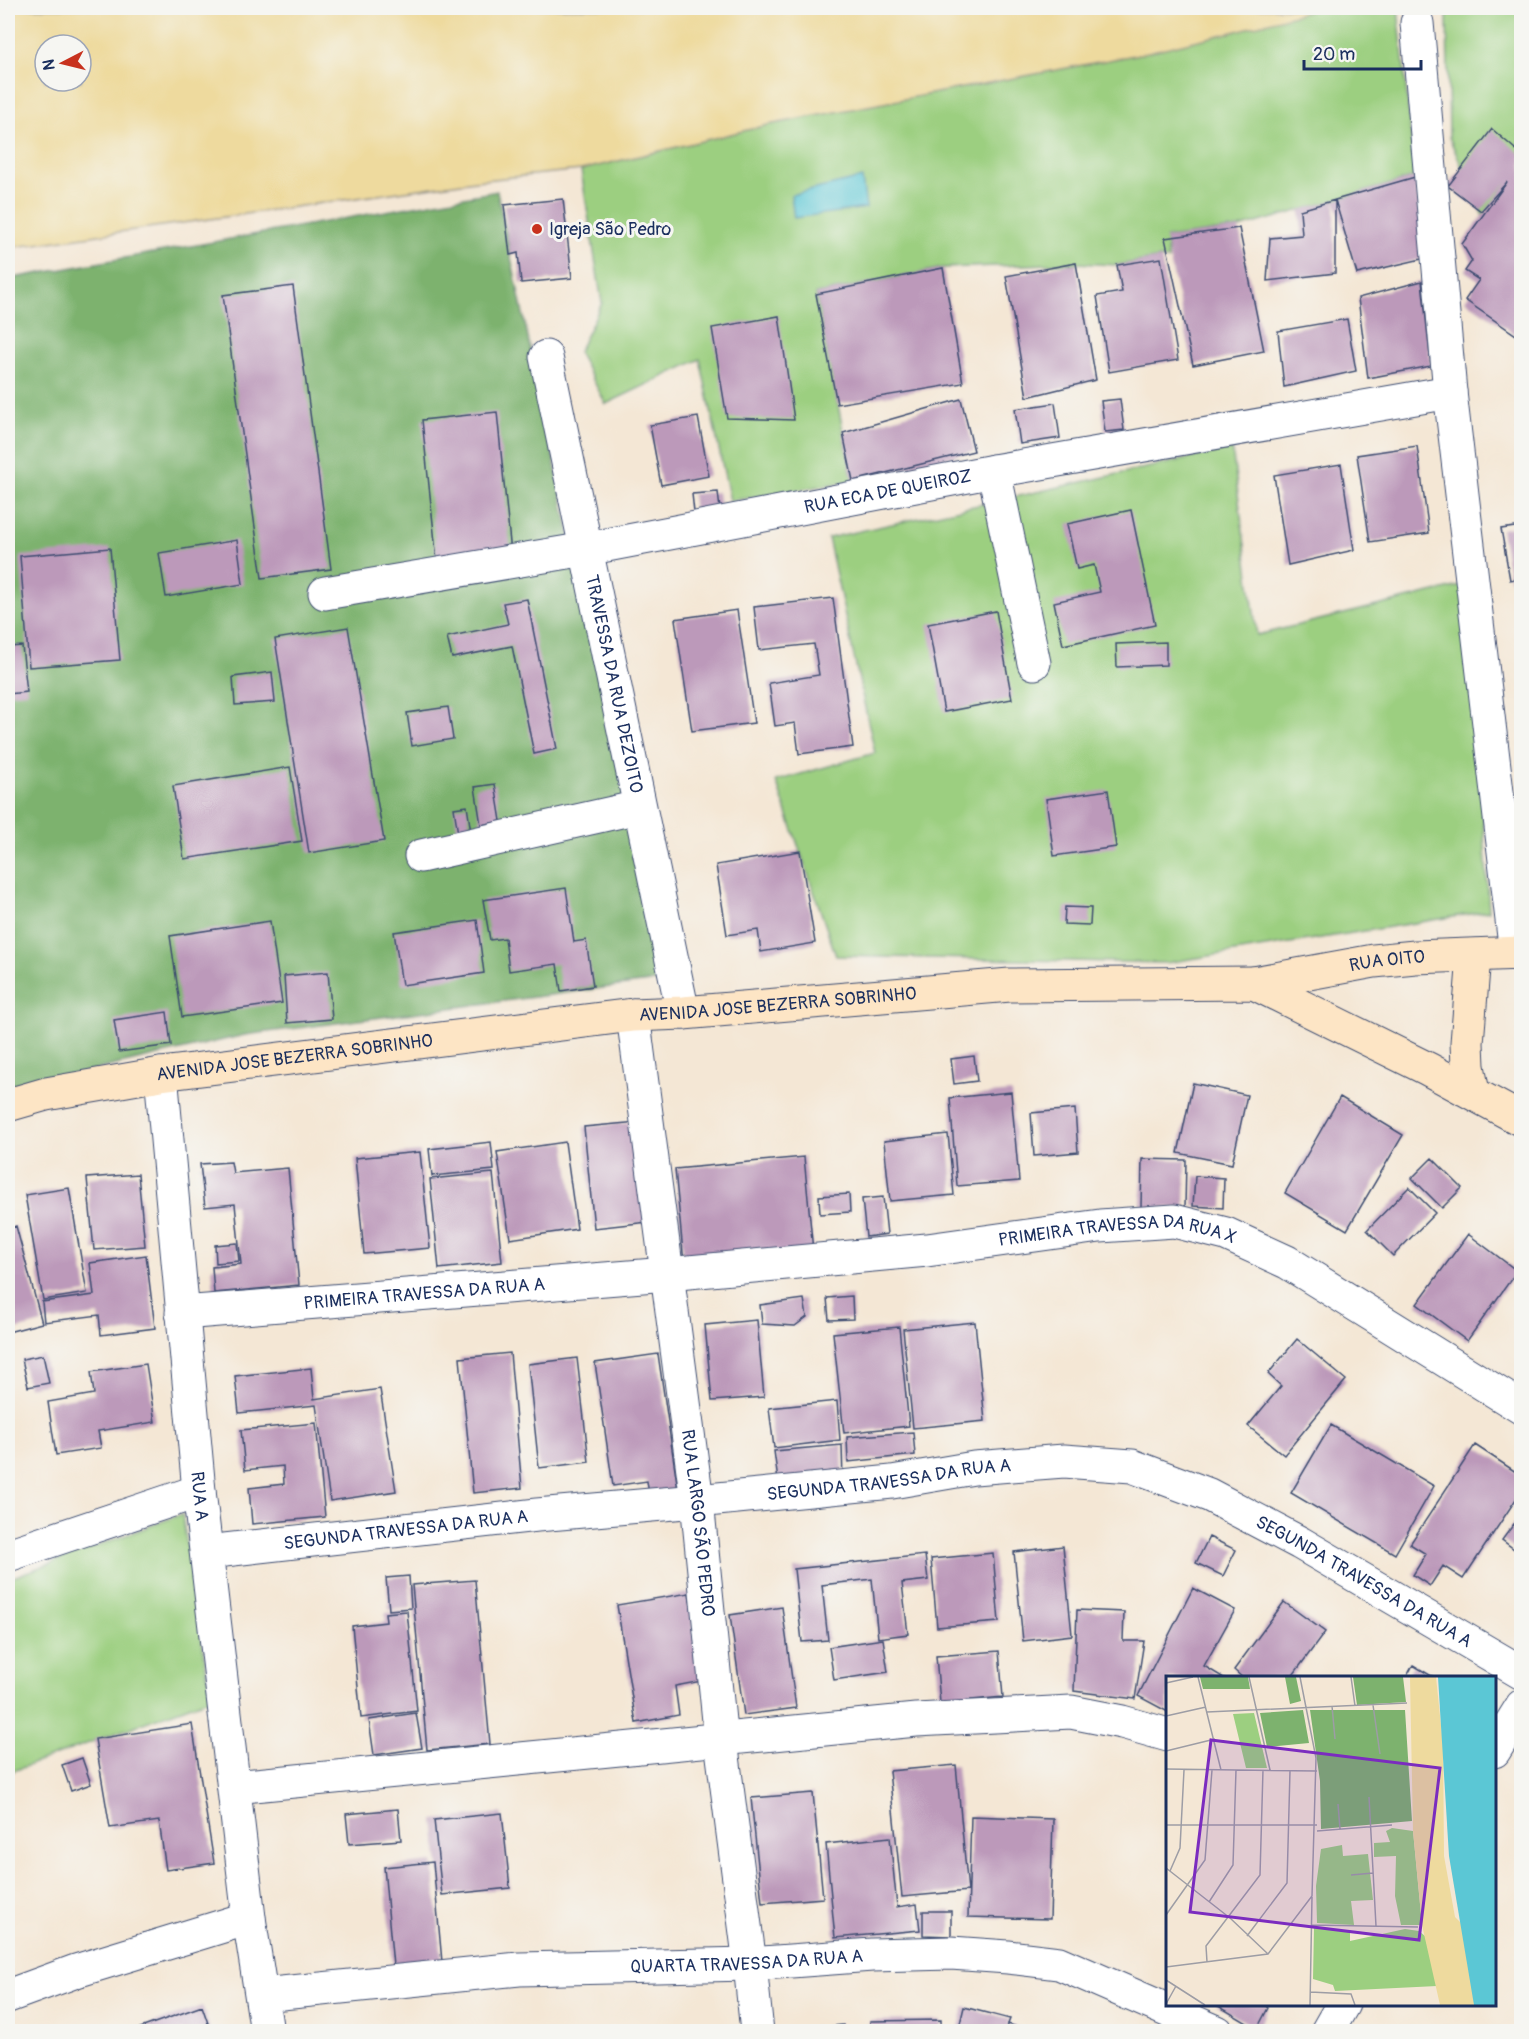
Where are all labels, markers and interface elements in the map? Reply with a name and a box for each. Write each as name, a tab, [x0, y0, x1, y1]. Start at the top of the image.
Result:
north arrow	[33, 33, 93, 93]
scale bar	[1304, 33, 1421, 71]
text: 20 m	[1313, 43, 1355, 66]
text: N	[38, 58, 60, 71]
place label: Igreja São Pedro	[549, 218, 672, 241]
marker: Igreja São Pedro	[530, 222, 544, 236]
street label: RUA ECA DE QUEIROZ	[802, 464, 974, 519]
street label: TRAVESSA DA RUA DEZOITO	[580, 573, 648, 795]
street label: RUA OITO	[1347, 945, 1425, 977]
street label: AVENIDA JOSE BEZERRA SOBRINHO	[638, 982, 917, 1026]
street label: AVENIDA JOSE BEZERRA SOBRINHO	[155, 1029, 434, 1086]
street label: PRIMEIRA TRAVESSA DA RUA X	[997, 1210, 1240, 1251]
street label: PRIMEIRA TRAVESSA DA RUA A	[303, 1272, 546, 1315]
street label: RUA LARGO SÃO PEDRO	[676, 1428, 720, 1617]
street label: SEGUNDA TRAVESSA DA RUA A	[766, 1454, 1012, 1506]
street label: RUA A	[186, 1470, 214, 1523]
street label: SEGUNDA TRAVESSA DA RUA A	[282, 1505, 530, 1555]
street label: SEGUNDA TRAVESSA DA RUA A	[1252, 1510, 1477, 1653]
inset map	[1166, 1676, 1496, 2006]
street label: QUARTA TRAVESSA DA RUA A	[630, 1944, 864, 1978]

